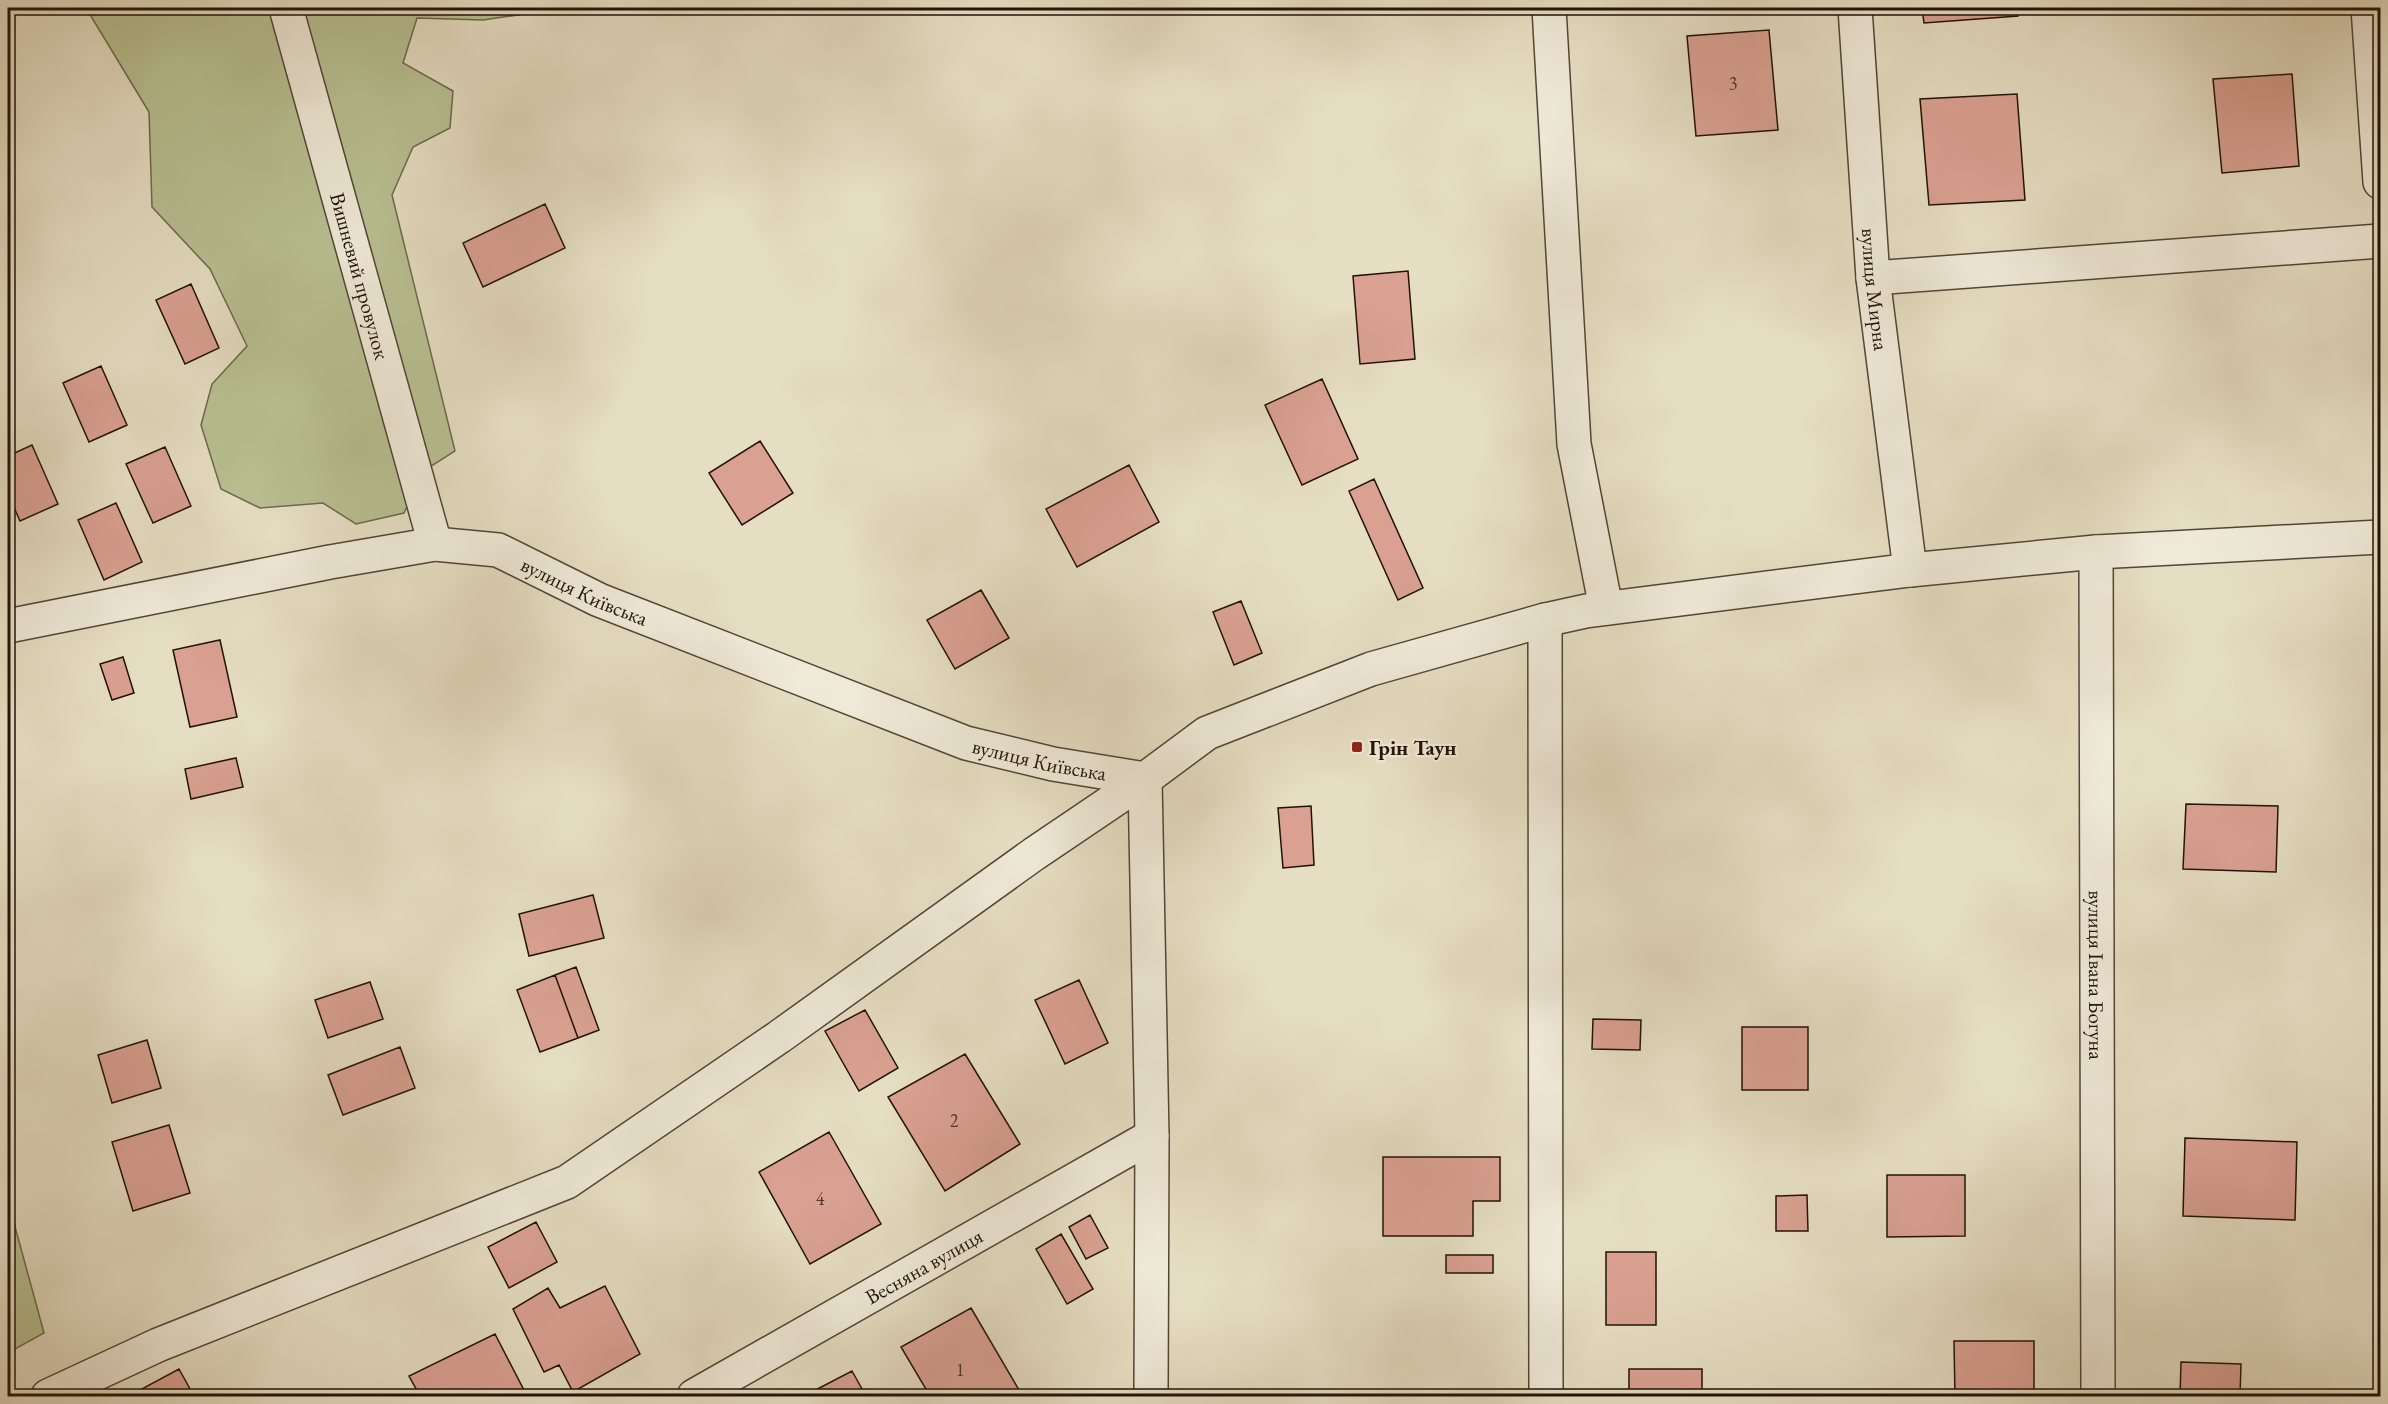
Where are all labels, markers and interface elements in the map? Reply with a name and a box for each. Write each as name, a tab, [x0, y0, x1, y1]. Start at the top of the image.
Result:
house number: 3	[1729, 72, 1737, 95]
street label: Вишневий провулок	[324, 189, 397, 362]
street label: вулиця Мирна	[1856, 227, 1896, 353]
street label: вулиця Київська	[517, 550, 652, 631]
street label: вулиця Київська	[970, 732, 1109, 786]
place label: Грін Таун	[1369, 734, 1457, 761]
marker: Грін Таун	[1350, 740, 1364, 754]
street label: вулиця Івана Богуна	[2083, 890, 2111, 1060]
house number: 2	[950, 1109, 959, 1132]
house number: 4	[816, 1187, 825, 1210]
street label: Весняна вулиця	[860, 1222, 987, 1310]
house number: 1	[956, 1358, 964, 1381]

